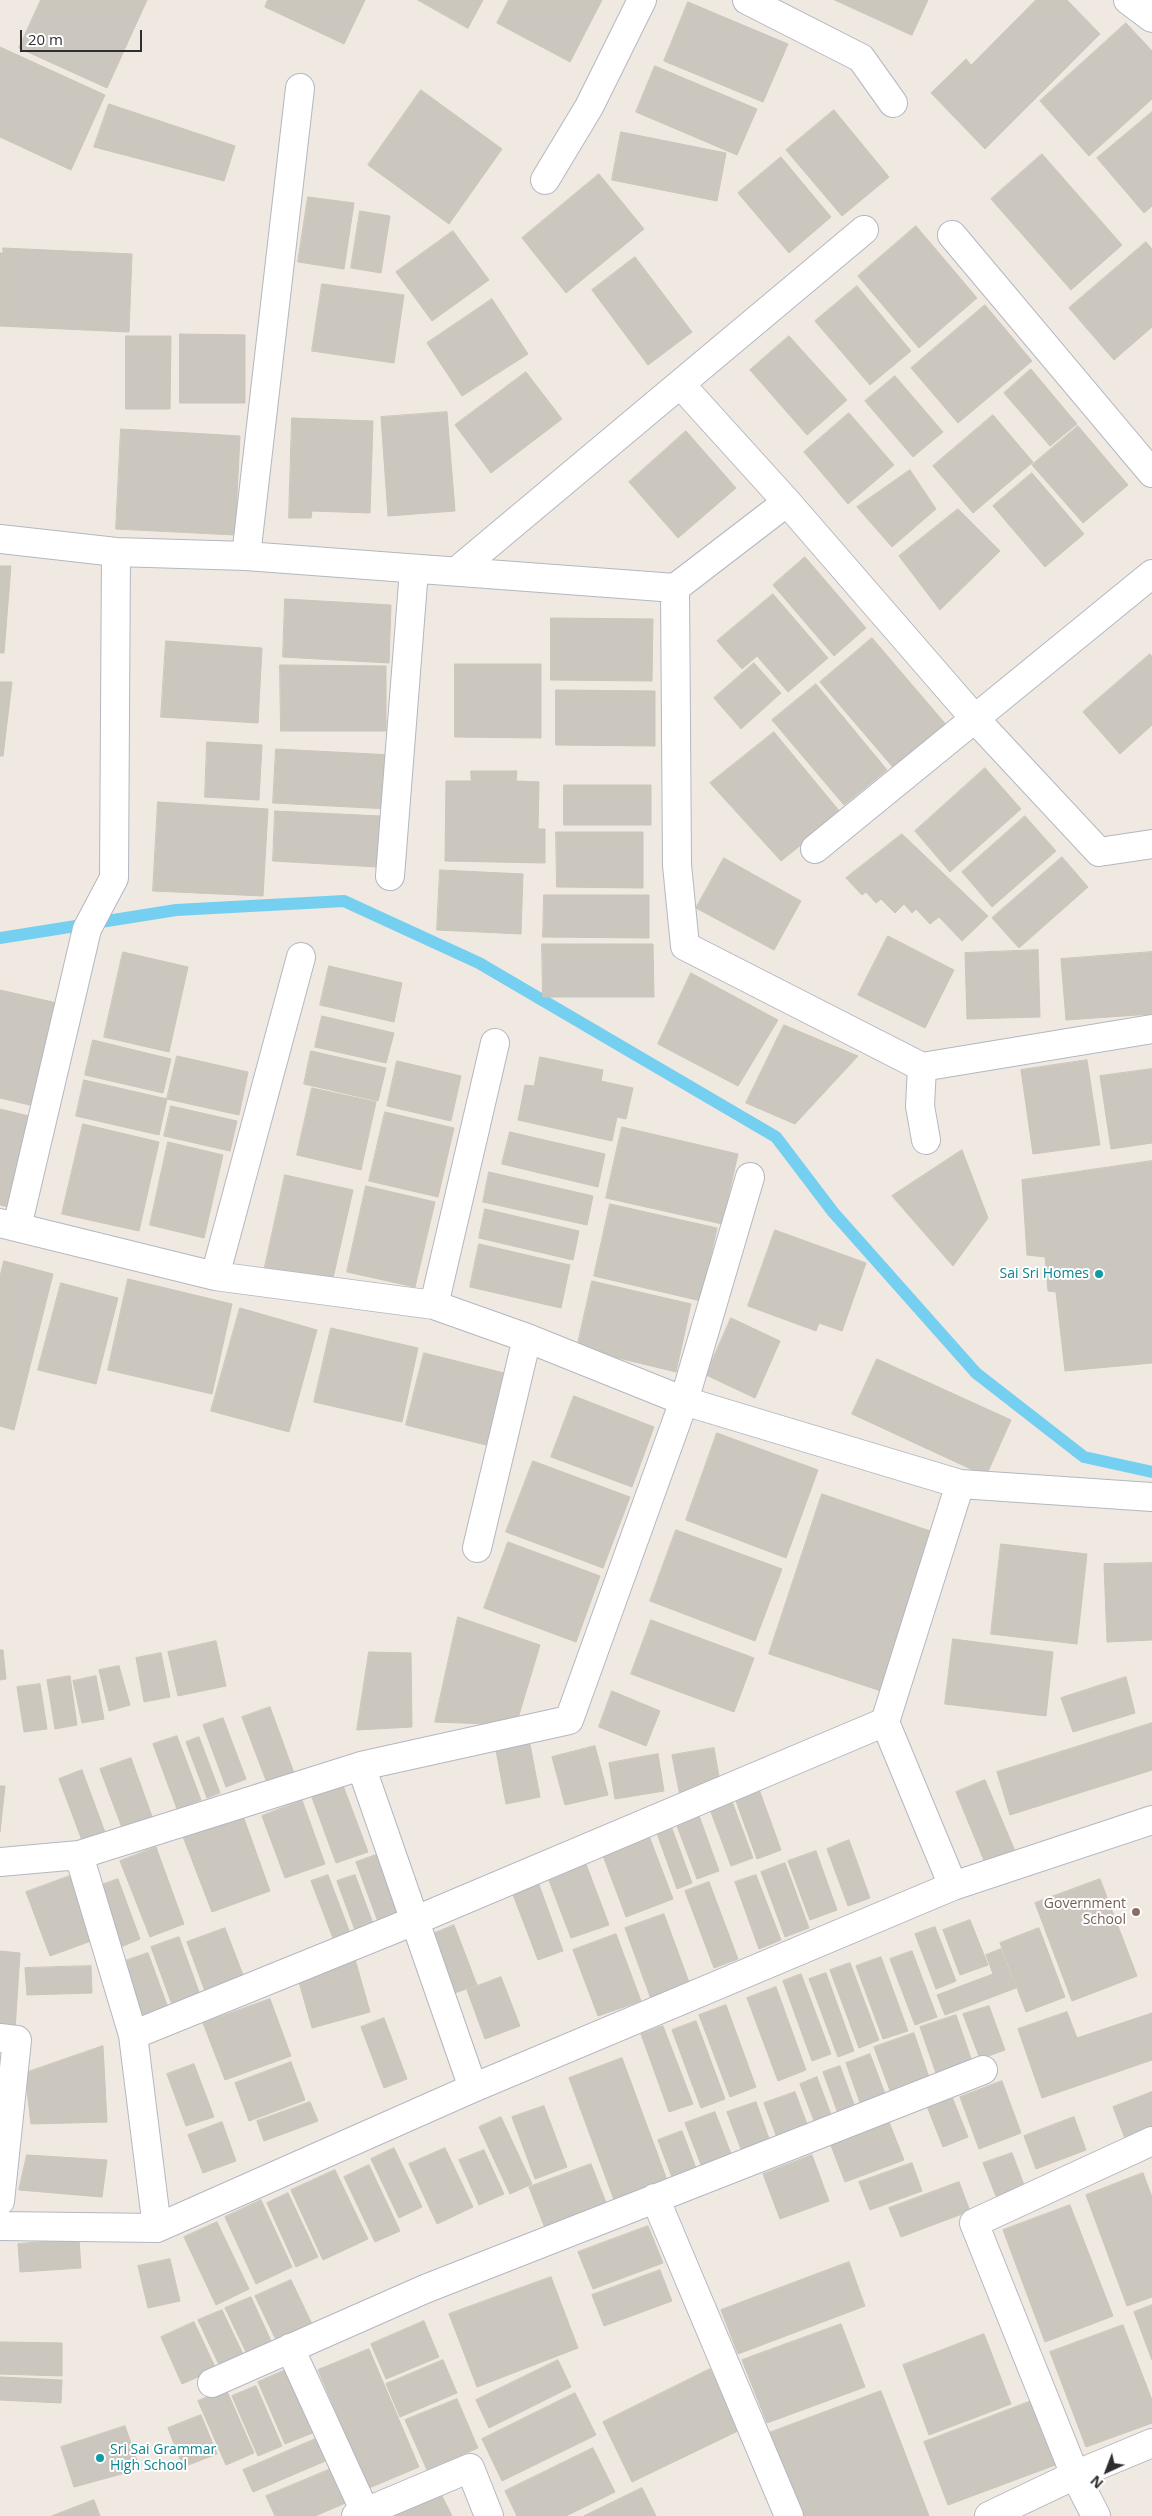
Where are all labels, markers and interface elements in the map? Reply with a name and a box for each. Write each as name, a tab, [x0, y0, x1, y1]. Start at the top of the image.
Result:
scale bar	[22, 20, 145, 52]
text: 20 m	[28, 29, 63, 49]
place label: Sai Sri Homes	[1000, 1266, 1089, 1282]
marker: Sai Sri Homes	[1093, 1268, 1105, 1280]
place label: Government School	[1044, 1896, 1126, 1928]
marker: Government School	[1130, 1906, 1142, 1918]
place label: Sri Sai Grammar High School	[110, 2442, 216, 2474]
north arrow	[1082, 2446, 1132, 2496]
marker: Sri Sai Grammar High School	[94, 2452, 106, 2464]
text: N	[1086, 2472, 1107, 2493]

